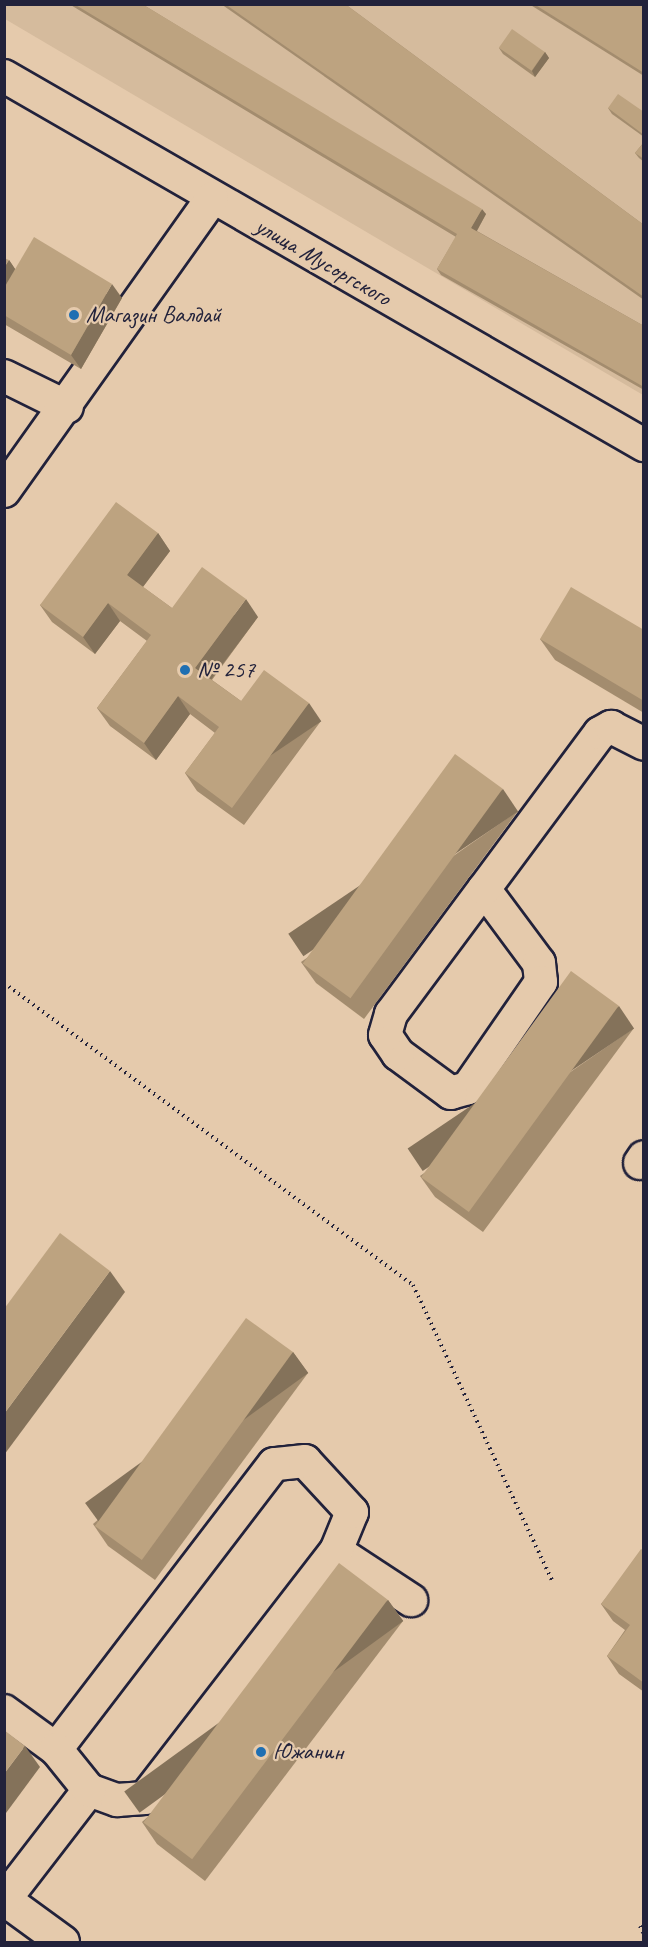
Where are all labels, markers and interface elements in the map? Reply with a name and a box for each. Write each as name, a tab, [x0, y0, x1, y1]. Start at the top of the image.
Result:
street label: улица Мусоргского	[251, 212, 395, 312]
place label: Магазин Валдай	[86, 301, 221, 329]
marker: Магазин Валдай	[67, 308, 81, 322]
place label: № 257	[197, 656, 255, 684]
marker: № 257	[178, 663, 192, 677]
place label: Южанин	[273, 1738, 343, 1766]
marker: Южанин	[254, 1745, 268, 1759]

